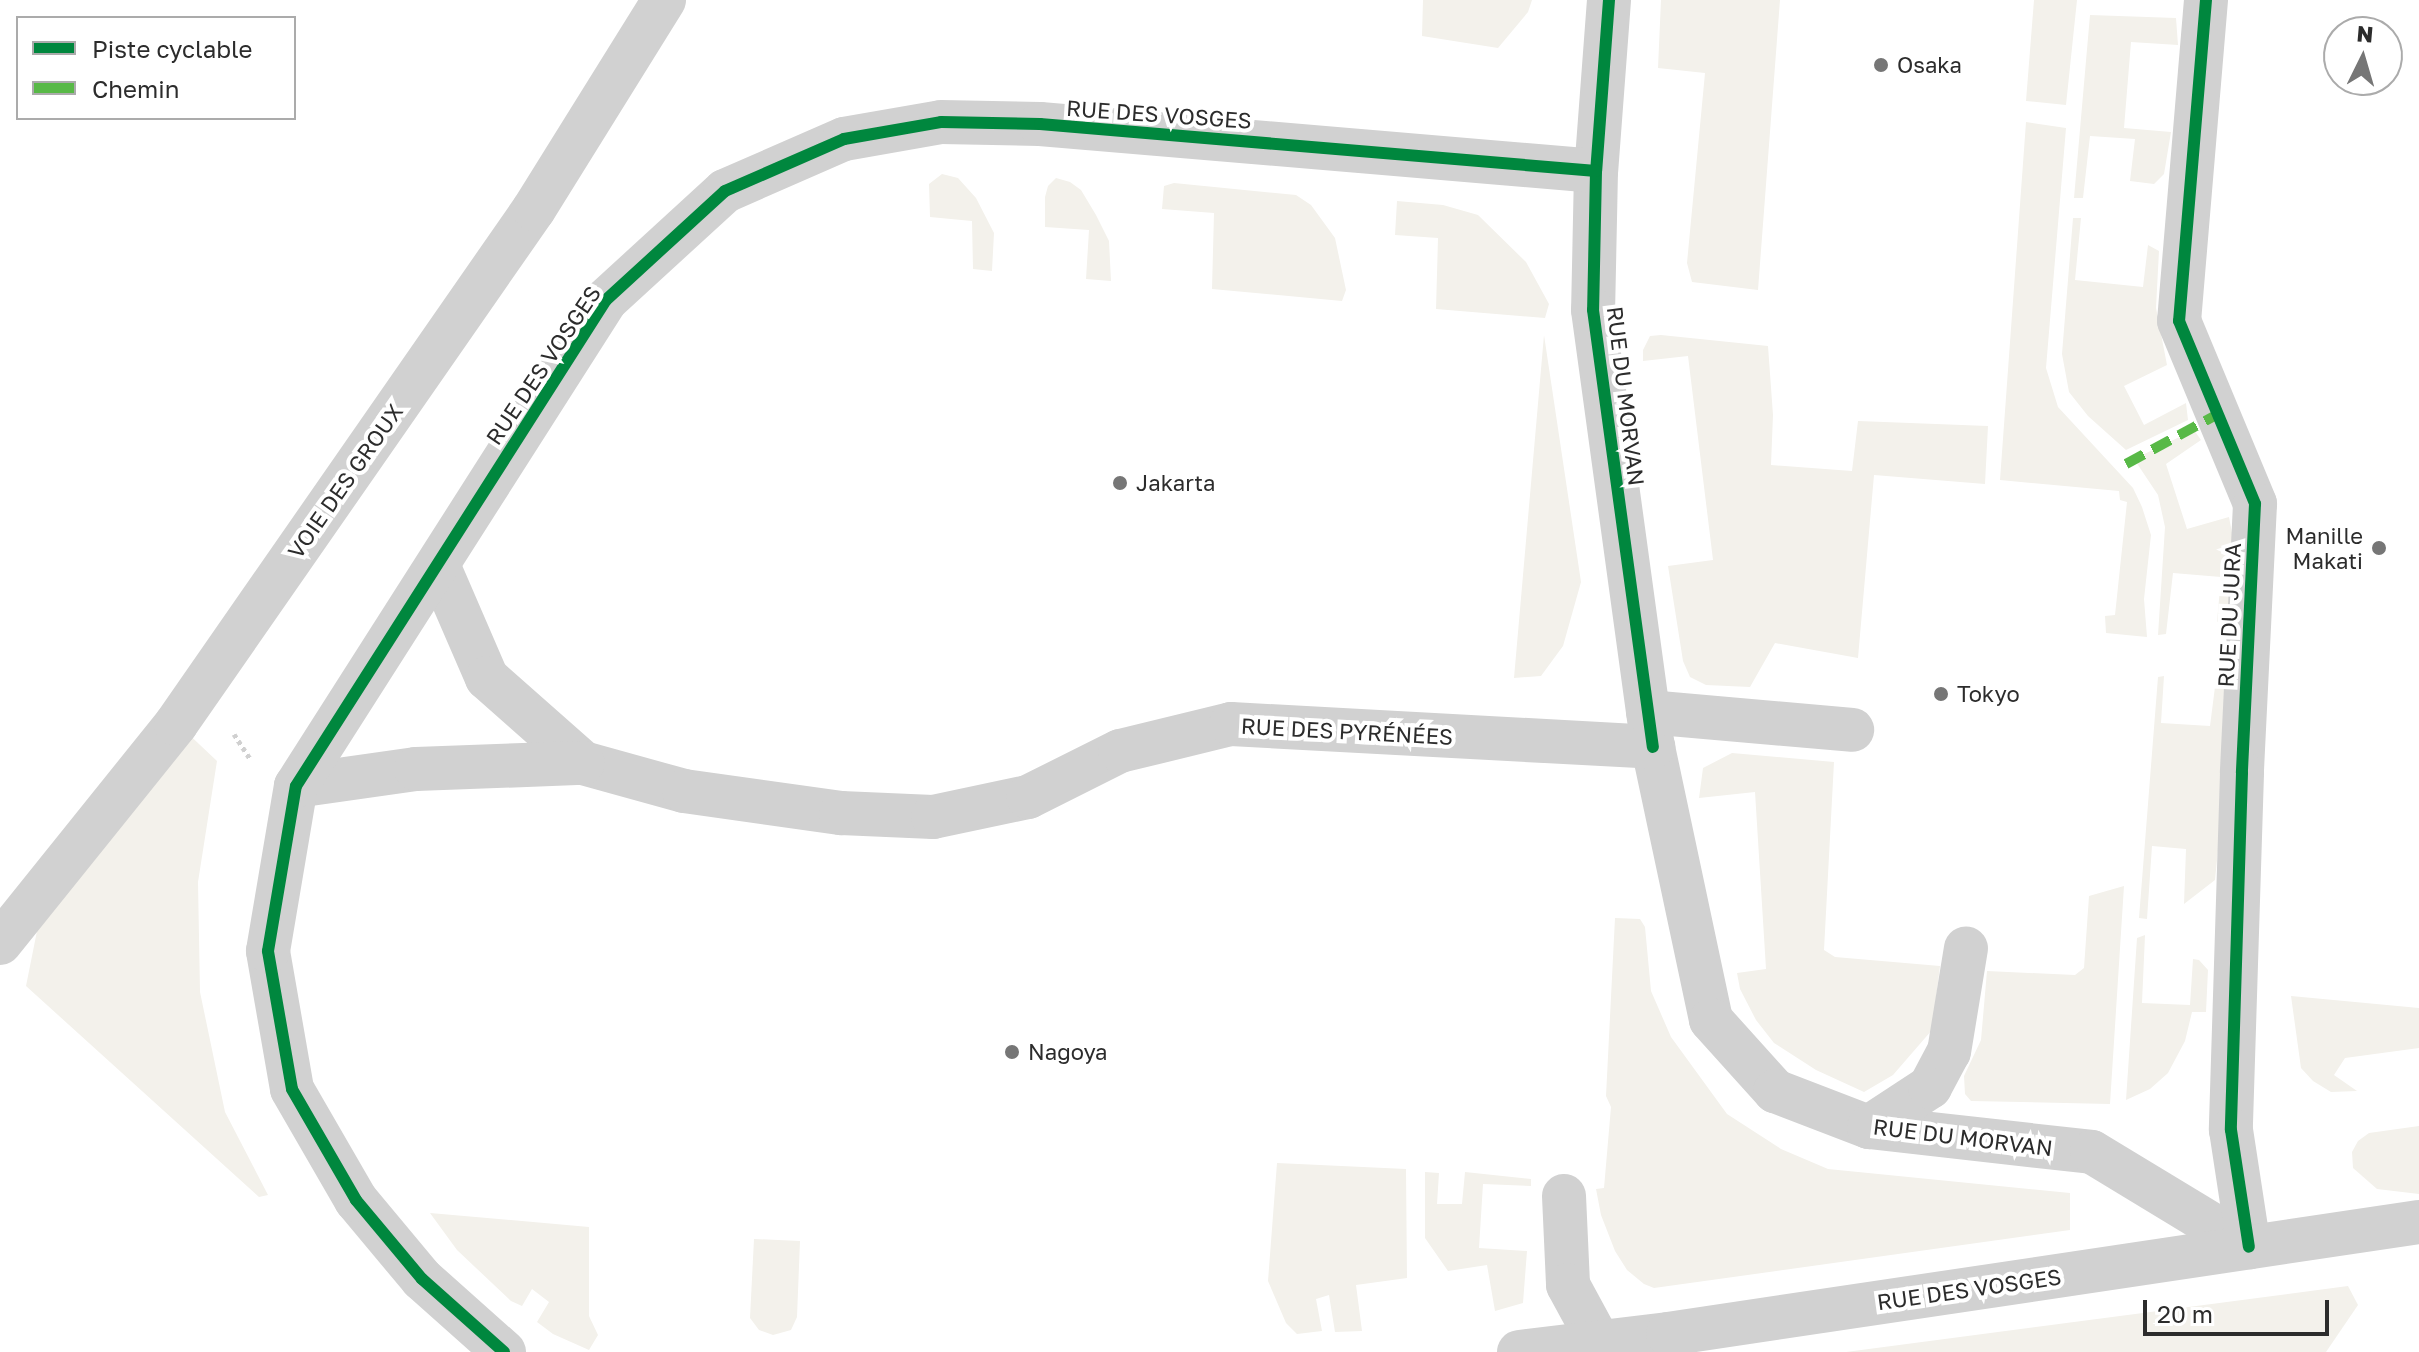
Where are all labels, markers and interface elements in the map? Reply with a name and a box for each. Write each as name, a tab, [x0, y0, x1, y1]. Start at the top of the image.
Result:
legend	[16, 16, 296, 120]
north arrow	[2323, 16, 2403, 96]
text: N	[2355, 19, 2374, 48]
text: Piste cyclable	[92, 34, 252, 63]
place label: Osaka	[1897, 52, 1962, 78]
marker: Osaka	[1872, 56, 1890, 74]
text: Chemin	[92, 74, 179, 103]
street label: RUE DES VOSGES	[1065, 94, 1253, 134]
street label: RUE DES VOSGES	[480, 281, 606, 449]
street label: RUE DU MORVAN	[1602, 305, 1650, 487]
street label: VOIE DES GROUX	[282, 399, 408, 563]
place label: Jakarta	[1136, 470, 1216, 496]
marker: Jakarta	[1111, 474, 1129, 492]
place label: Manille Makati	[2286, 522, 2363, 574]
marker: Manille Makati	[2370, 539, 2388, 557]
street label: RUE DU JURA	[2212, 542, 2246, 688]
place label: Tokyo	[1957, 681, 2020, 707]
marker: Tokyo	[1932, 685, 1950, 703]
street label: RUE DES PYRÉNÉES	[1240, 712, 1454, 750]
place label: Nagoya	[1028, 1039, 1108, 1065]
marker: Nagoya	[1003, 1043, 1021, 1061]
street label: RUE DU MORVAN	[1872, 1113, 2054, 1161]
street label: RUE DES VOSGES	[1875, 1263, 2063, 1315]
scale bar	[2147, 1284, 2333, 1334]
text: 20 m	[2157, 1299, 2213, 1328]

